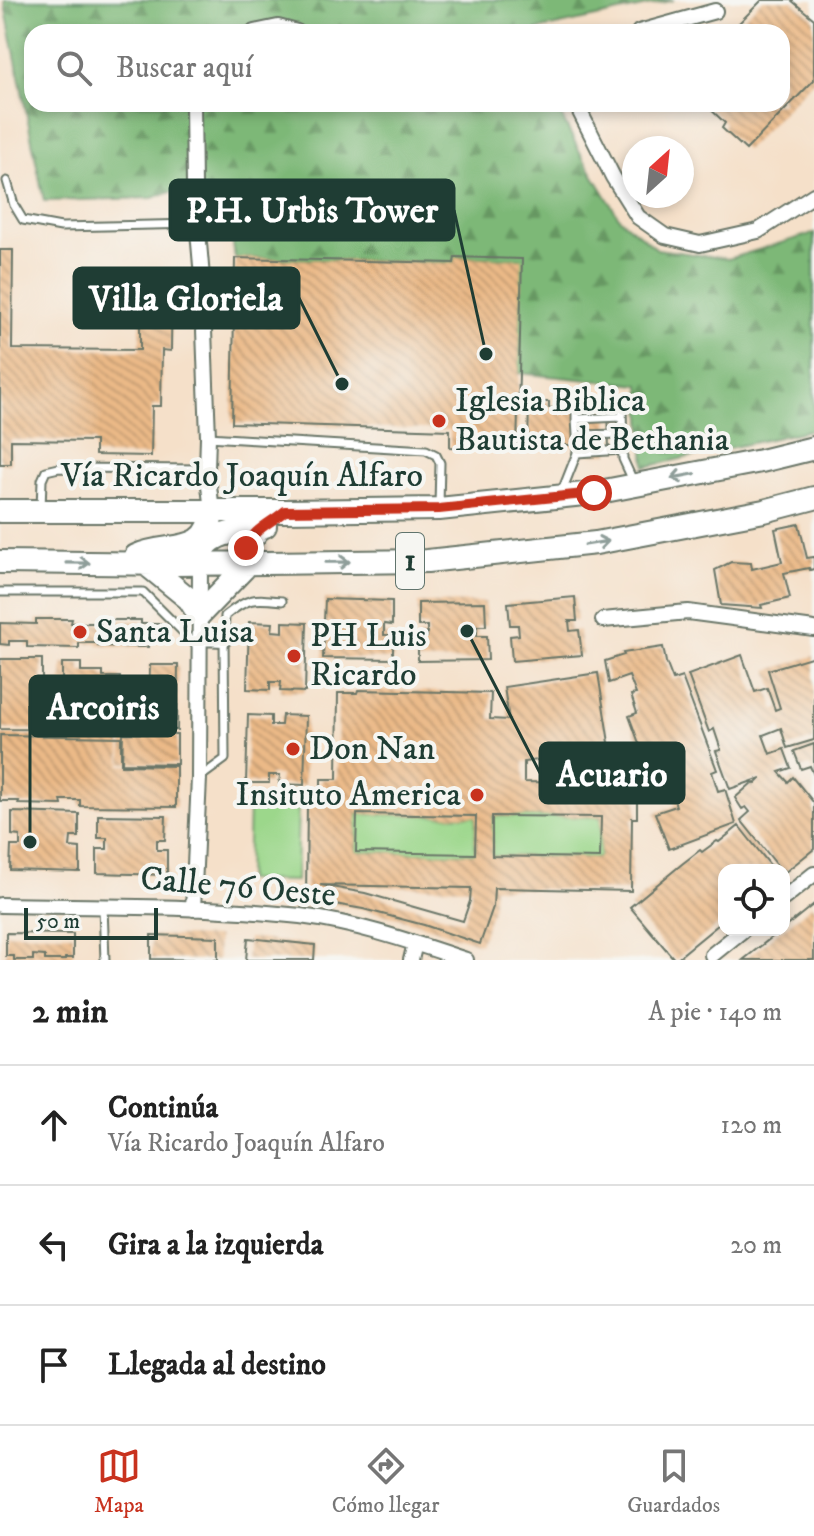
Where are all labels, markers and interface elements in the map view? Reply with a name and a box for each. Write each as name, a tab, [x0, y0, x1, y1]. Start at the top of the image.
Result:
search box	[24, 24, 790, 112]
icon: search	[52, 46, 96, 90]
text: Buscar aquí	[116, 50, 253, 87]
north arrow	[622, 136, 694, 208]
callout: P.H. Urbis Tower	[170, 180, 454, 240]
text: P.H. Urbis Tower	[186, 189, 439, 234]
callout: Villa Gloriela	[74, 268, 299, 328]
text: Villa Gloriela	[87, 277, 283, 322]
place label: Iglesia Biblica Bautista de Bethania	[455, 380, 730, 461]
marker: Iglesia Biblica Bautista de Bethania	[430, 412, 448, 430]
street label: Vía Ricardo Joaquín Alfaro	[60, 455, 423, 497]
one-way arrow	[671, 469, 696, 484]
route start	[576, 475, 612, 511]
route end	[228, 530, 264, 566]
road number: 1	[396, 533, 424, 589]
one-way arrow	[584, 535, 609, 550]
one-way arrow	[64, 555, 91, 571]
one-way arrow	[324, 555, 351, 570]
place label: Santa Luisa	[96, 611, 255, 653]
place label: PH Luis Ricardo	[310, 615, 427, 696]
marker: Santa Luisa	[71, 623, 89, 641]
marker: PH Luis Ricardo	[285, 647, 303, 665]
callout: Arcoiris	[30, 676, 176, 736]
text: Arcoiris	[45, 686, 160, 731]
place label: Don Nan	[309, 728, 435, 770]
marker: Don Nan	[284, 740, 302, 758]
callout: Acuario	[540, 743, 684, 803]
text: Acuario	[555, 753, 668, 798]
place label: Insituto America	[236, 774, 462, 816]
marker: Insituto America	[468, 786, 486, 804]
street label: Calle 76 Oeste	[139, 858, 337, 916]
map controls	[718, 864, 790, 936]
button: locate	[718, 864, 790, 936]
scale bar	[24, 904, 158, 940]
text: 50 m	[36, 908, 80, 935]
text: 2 min	[32, 991, 108, 1033]
text: A pie · 140 m	[648, 996, 782, 1029]
text: Continúa	[108, 1090, 218, 1127]
icon: ahead	[32, 1103, 76, 1147]
text: 120 m	[721, 1109, 782, 1142]
text: Vía Ricardo Joaquín Alfaro	[108, 1127, 385, 1160]
icon: left	[32, 1223, 76, 1267]
text: Gira a la izquierda	[108, 1227, 323, 1264]
text: 20 m	[730, 1229, 782, 1262]
icon: arrive	[32, 1343, 76, 1387]
text: Llegada al destino	[108, 1347, 326, 1384]
tab: Mapa	[94, 1444, 144, 1519]
tab: Cómo llegar	[332, 1444, 439, 1519]
tab: Guardados	[627, 1444, 720, 1519]

